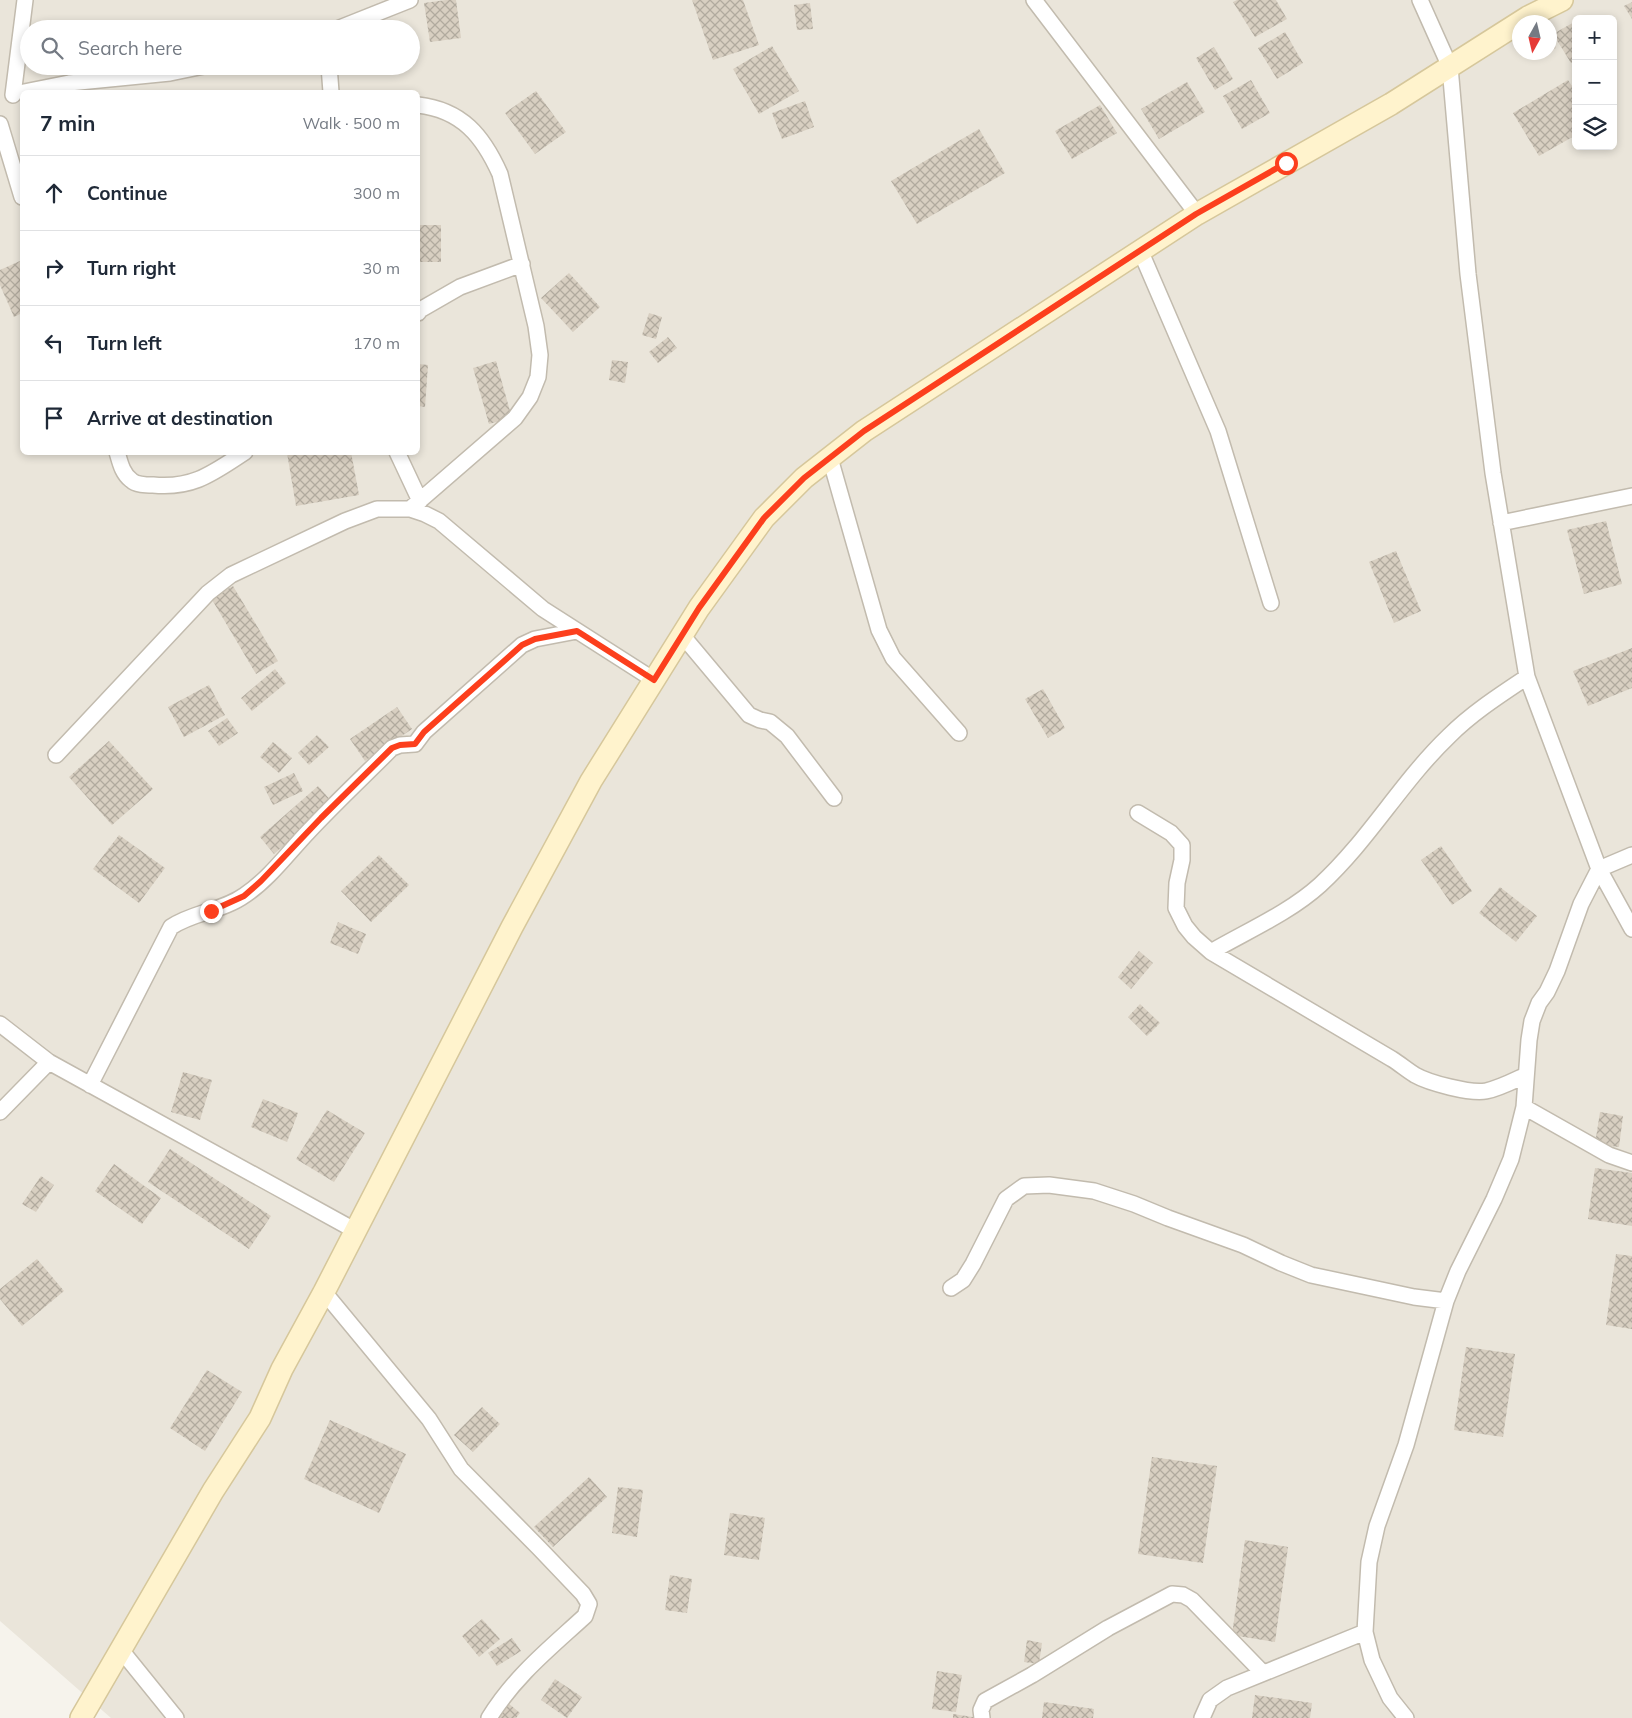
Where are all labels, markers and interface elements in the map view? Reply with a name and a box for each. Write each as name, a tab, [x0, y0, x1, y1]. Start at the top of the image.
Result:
north arrow	[1512, 15, 1557, 60]
map controls	[1572, 15, 1617, 150]
button: +	[1572, 15, 1617, 60]
search box	[20, 20, 420, 75]
icon: search	[38, 34, 66, 62]
text: Search here	[78, 36, 182, 60]
button: −	[1572, 60, 1617, 105]
button: layers	[1572, 105, 1617, 150]
text: 7 min	[40, 110, 95, 136]
text: Walk · 500 m	[302, 113, 400, 133]
route start	[1275, 152, 1298, 175]
icon: ahead	[40, 179, 68, 207]
text: Continue	[87, 181, 167, 205]
text: 300 m	[353, 183, 400, 203]
icon: right	[40, 254, 68, 282]
text: Turn right	[87, 256, 176, 280]
text: 30 m	[363, 258, 400, 278]
icon: left	[40, 329, 68, 357]
text: Turn left	[87, 331, 162, 355]
text: 170 m	[353, 333, 400, 353]
icon: arrive	[40, 404, 68, 432]
text: Arrive at destination	[87, 406, 273, 430]
route end	[200, 900, 223, 923]

